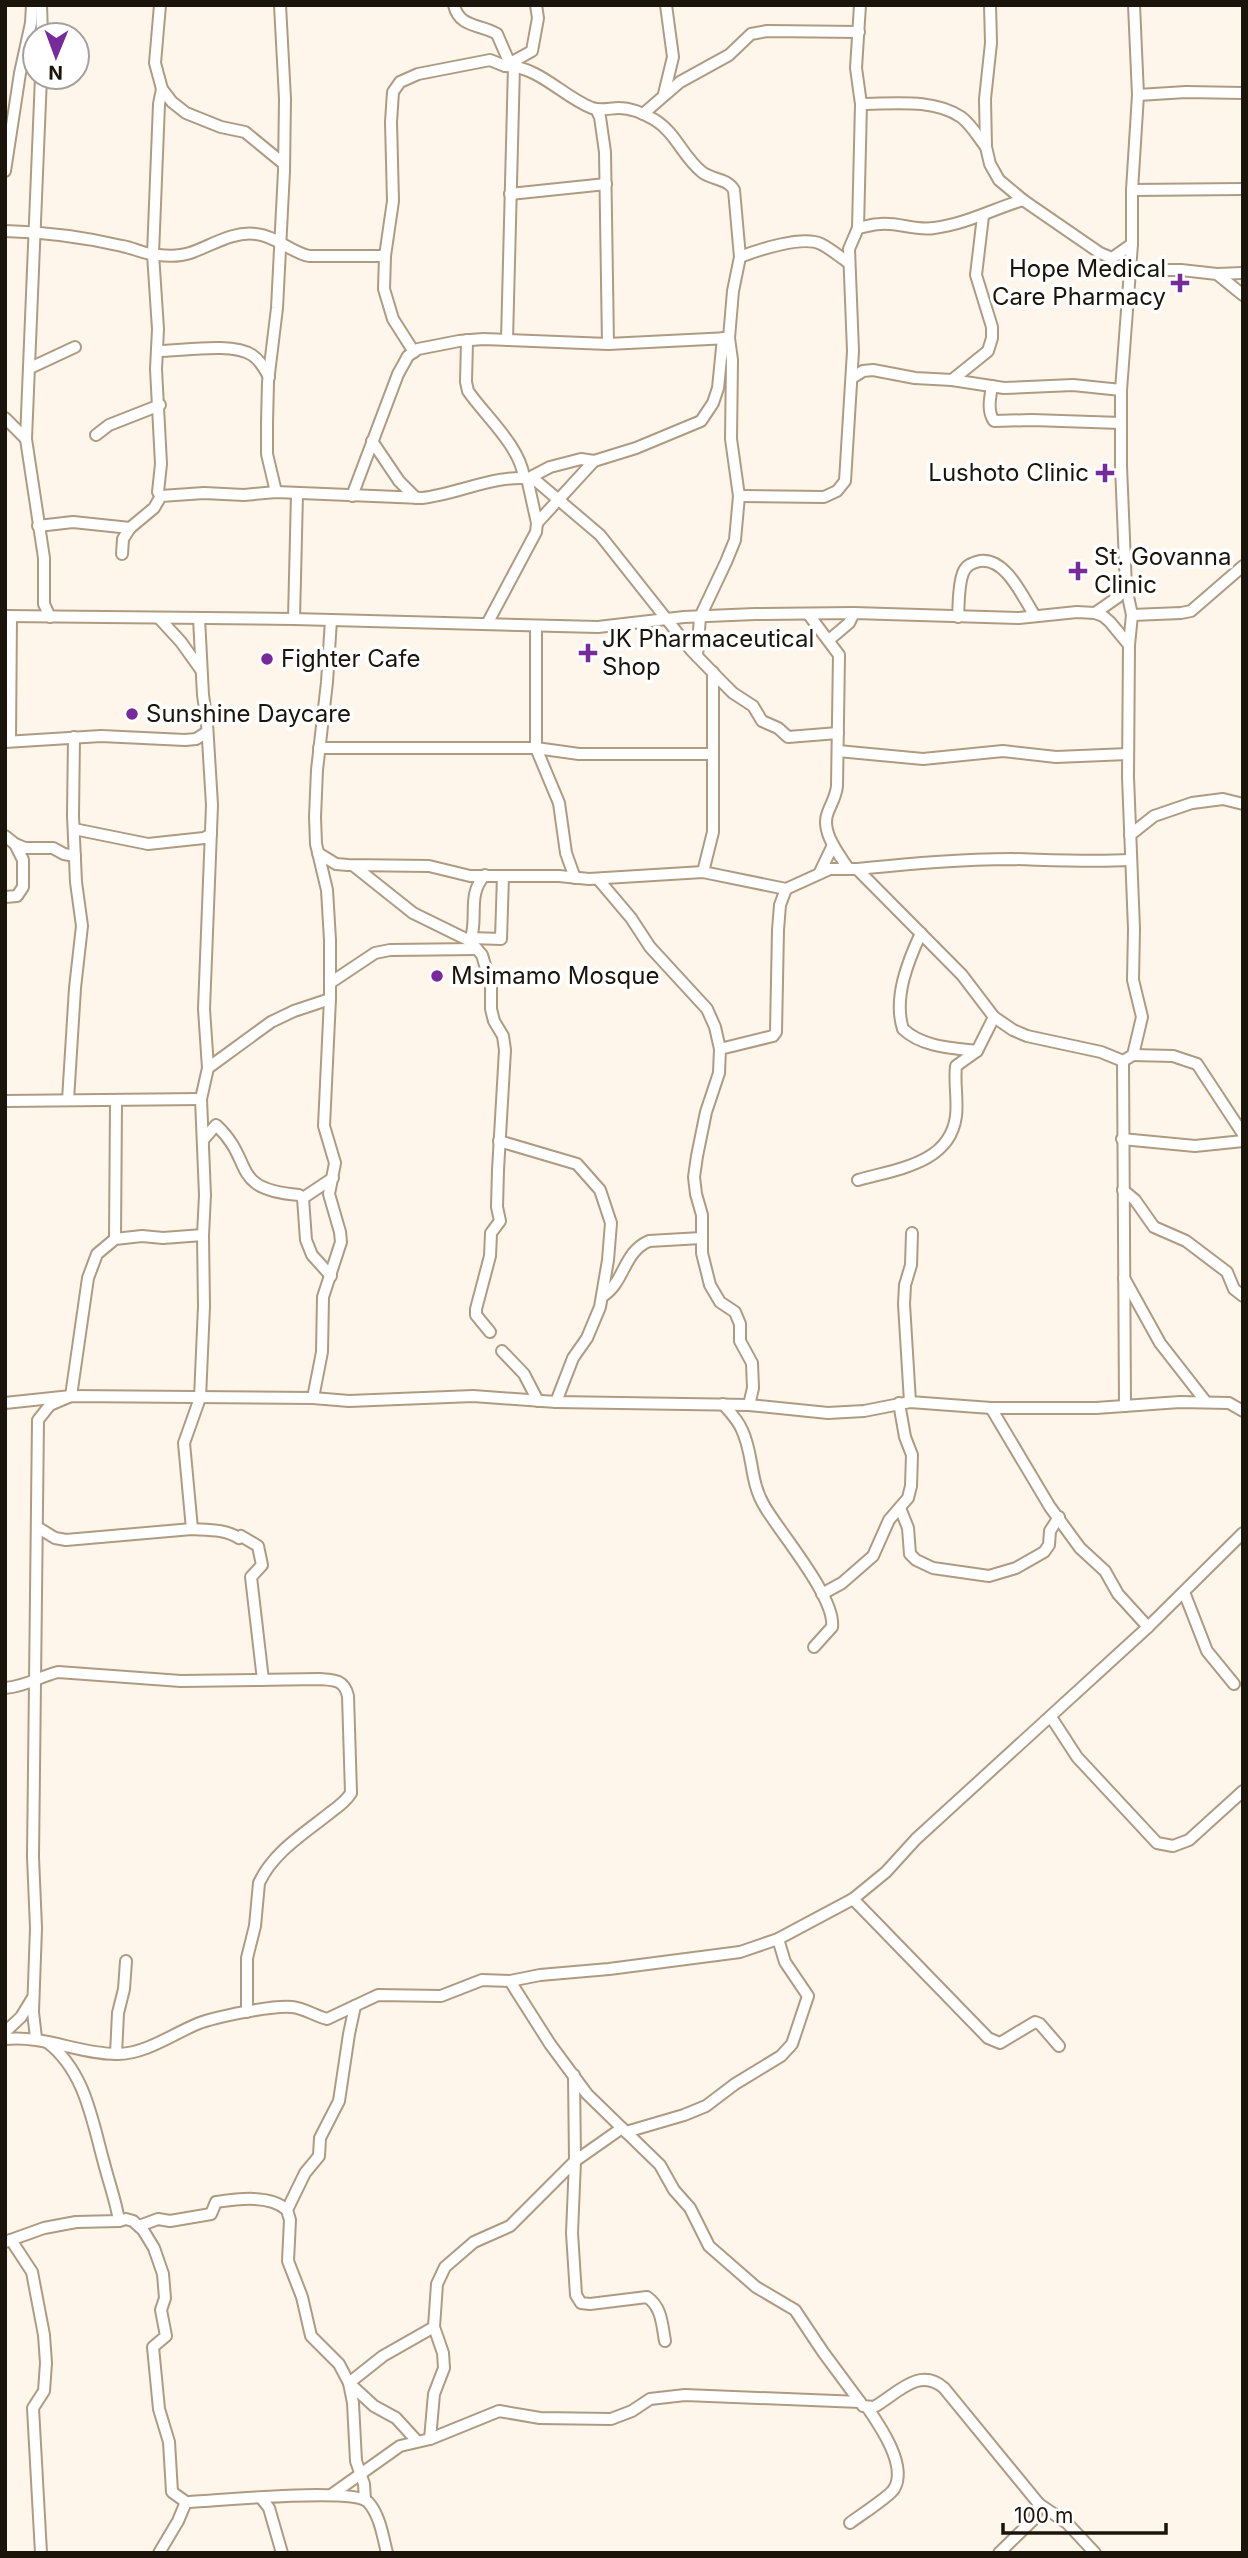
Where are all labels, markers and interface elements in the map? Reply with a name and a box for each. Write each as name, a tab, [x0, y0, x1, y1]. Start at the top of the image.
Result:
north arrow	[21, 21, 91, 91]
text: N	[48, 61, 63, 84]
place label: Hope Medical Care Pharmacy	[992, 254, 1166, 311]
marker: Hope Medical Care Pharmacy	[1172, 275, 1188, 291]
place label: Lushoto Clinic	[928, 458, 1089, 487]
marker: Lushoto Clinic	[1095, 463, 1115, 483]
place label: St. Govanna Clinic	[1094, 542, 1231, 599]
marker: St. Govanna Clinic	[1068, 561, 1088, 581]
place label: JK Pharmaceutical Shop	[602, 624, 814, 681]
place label: Fighter Cafe	[281, 644, 420, 673]
marker: JK Pharmaceutical Shop	[580, 645, 596, 661]
marker: Fighter Cafe	[259, 651, 275, 667]
place label: Sunshine Daycare	[146, 699, 351, 728]
marker: Sunshine Daycare	[124, 706, 140, 722]
place label: Msimamo Mosque	[451, 961, 659, 990]
marker: Msimamo Mosque	[429, 968, 445, 984]
scale bar	[1003, 2492, 1166, 2536]
text: 100 m	[1014, 2503, 1073, 2528]

